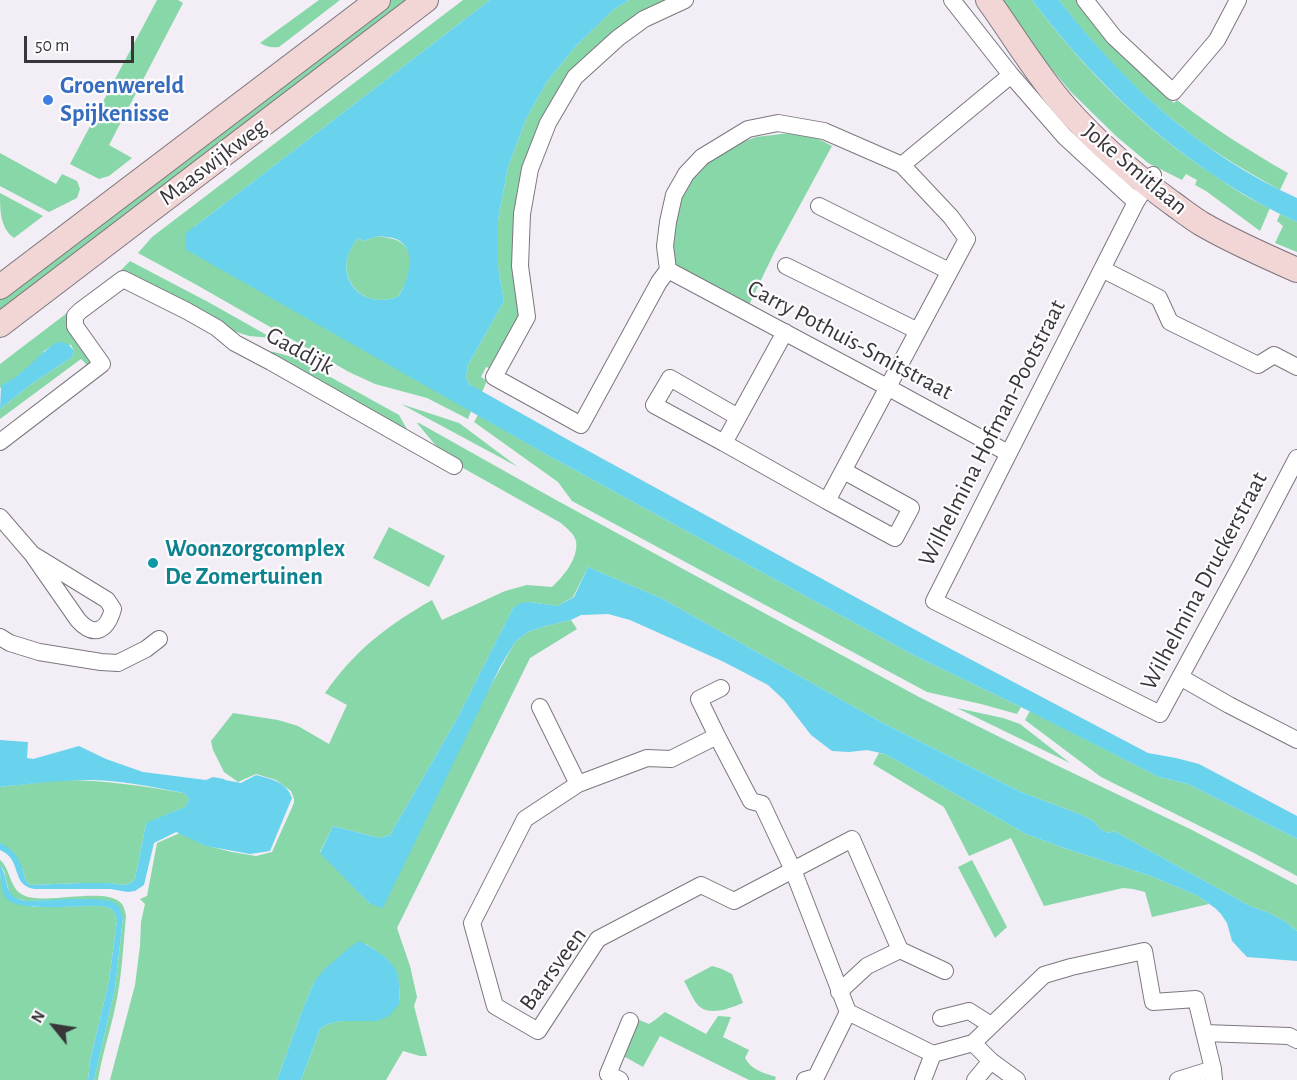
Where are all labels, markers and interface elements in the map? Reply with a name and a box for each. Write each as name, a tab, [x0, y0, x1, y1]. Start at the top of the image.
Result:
scale bar	[27, 24, 136, 62]
text: 50 m	[35, 37, 69, 55]
place label: Groenwereld Spijkenisse	[60, 72, 184, 128]
marker: Groenwereld Spijkenisse	[41, 93, 55, 107]
street label: Maaswijkweg	[153, 112, 273, 212]
street label: Joke Smitlaan	[1077, 117, 1193, 221]
street label: Carry Pothuis-Smitstraat	[742, 274, 958, 406]
street label: Wilhelmina Hofman-Pootstraat	[912, 295, 1072, 571]
street label: Gaddijk	[261, 321, 339, 381]
street label: Wilhelmina Druckerstraat	[1134, 467, 1274, 695]
place label: Woonzorgcomplex De Zomertuinen	[165, 535, 345, 591]
marker: Woonzorgcomplex De Zomertuinen	[146, 556, 160, 570]
street label: Baarsveen	[513, 922, 593, 1016]
north arrow	[24, 996, 84, 1056]
text: N	[29, 1008, 48, 1026]

